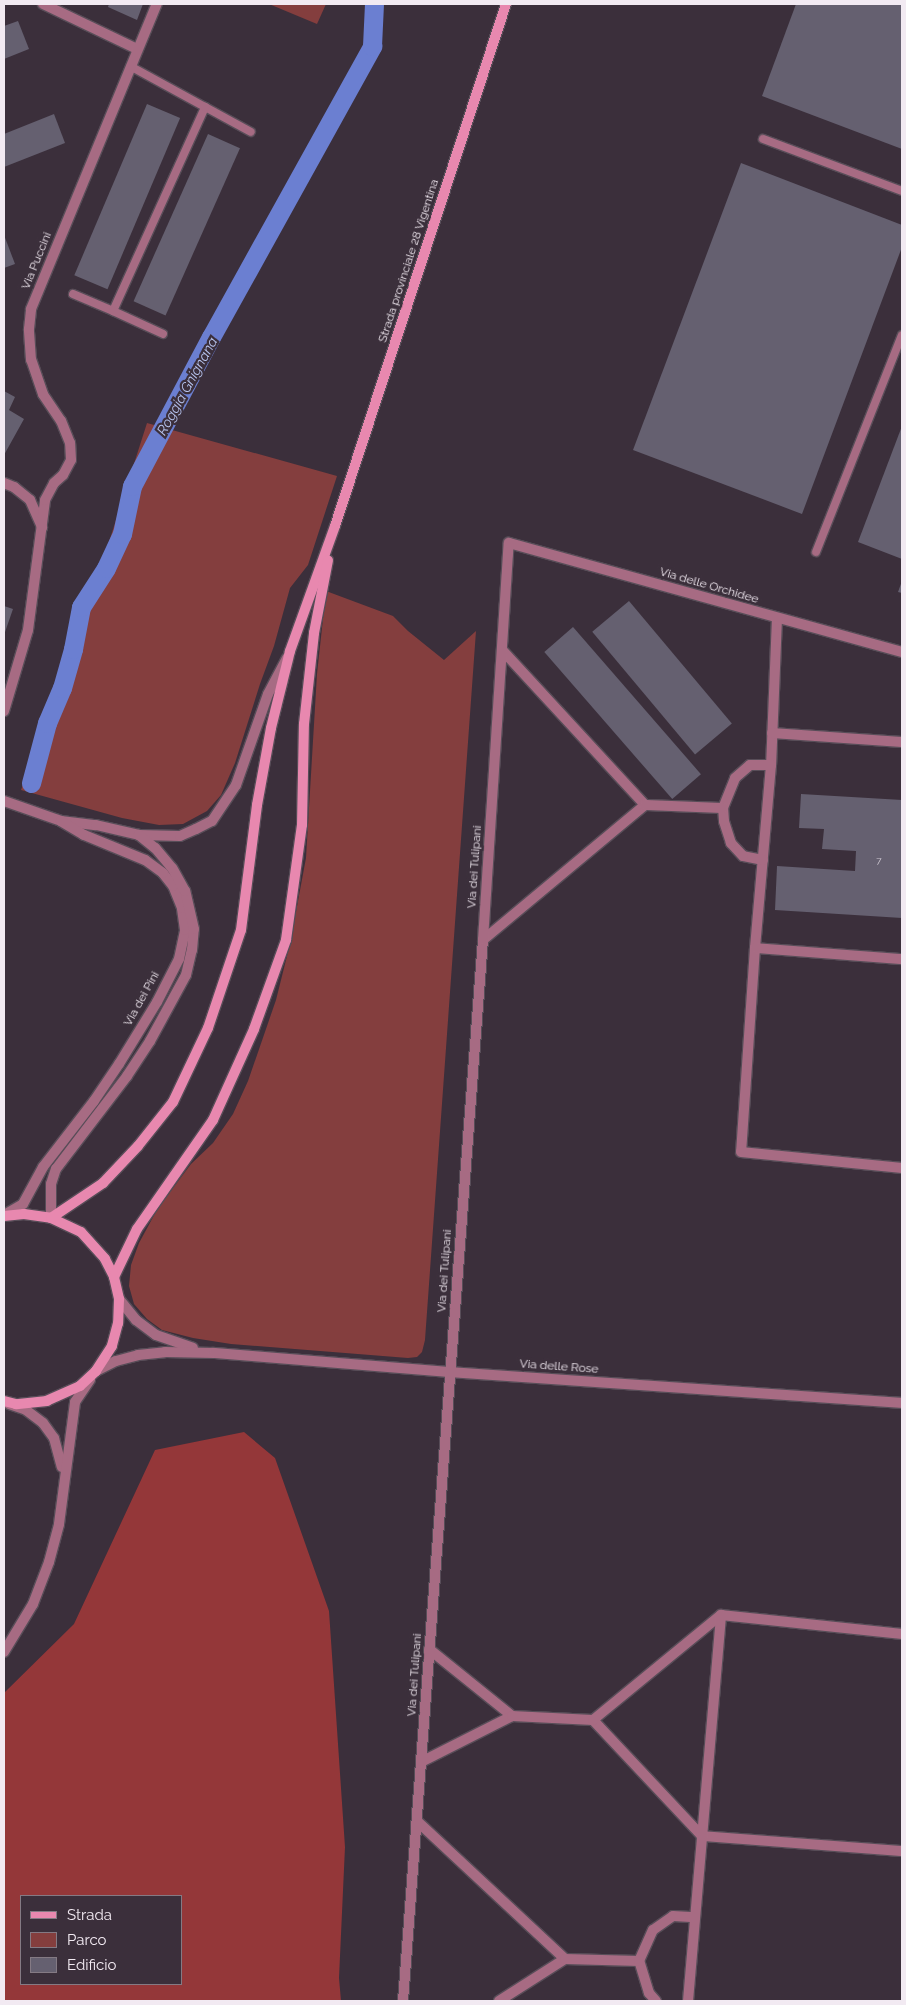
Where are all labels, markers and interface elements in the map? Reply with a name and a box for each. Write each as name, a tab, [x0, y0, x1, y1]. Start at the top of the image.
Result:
street label: Strada provinciale 28 Vigentina	[376, 177, 442, 345]
street label: Via Puccini	[19, 230, 55, 292]
water label: Roggia Gnignana	[153, 334, 221, 438]
street label: Via delle Orchidee	[658, 565, 760, 607]
street label: Via dei Tulipani	[465, 825, 485, 909]
house number: 7	[876, 855, 882, 867]
street label: Via dei Pini	[121, 969, 163, 1029]
street label: Via dei Tulipani	[435, 1229, 455, 1313]
street label: Via delle Rose	[519, 1357, 599, 1377]
street label: Via dei Tulipani	[405, 1633, 425, 1717]
legend	[20, 1895, 182, 1985]
text: Strada	[67, 1906, 112, 1924]
text: Parco	[67, 1931, 107, 1949]
text: Edificio	[67, 1956, 117, 1974]

